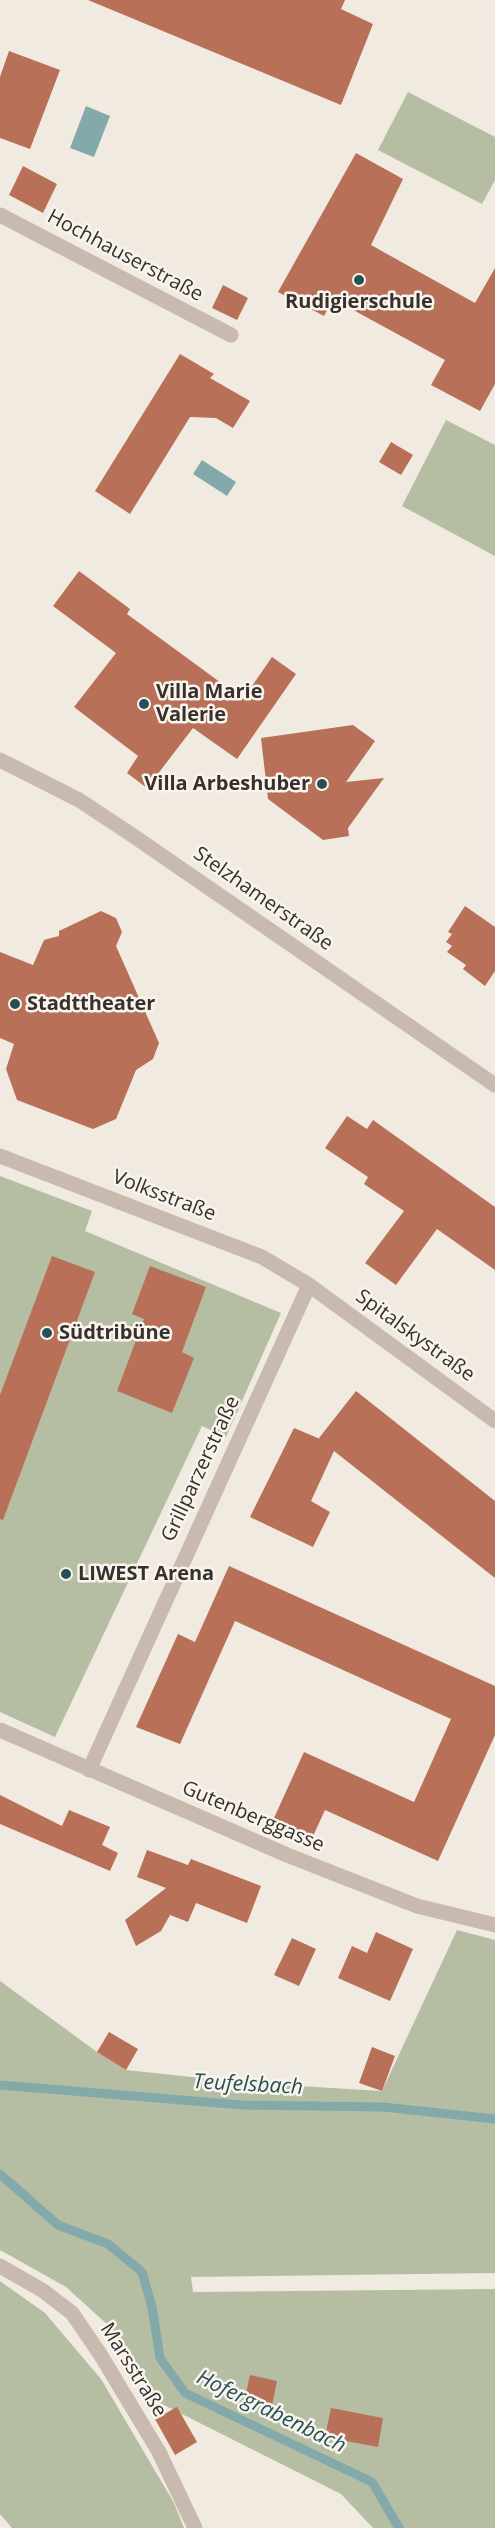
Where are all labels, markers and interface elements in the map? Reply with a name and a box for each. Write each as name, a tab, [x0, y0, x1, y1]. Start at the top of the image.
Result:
street label: Hochhauserstraße	[43, 205, 207, 307]
marker: Rudigierschule	[352, 273, 366, 287]
place label: Rudigierschule	[285, 290, 433, 314]
place label: Villa Marie Valerie	[156, 680, 263, 727]
marker: Villa Marie Valerie	[137, 697, 151, 711]
place label: Villa Arbeshuber	[144, 772, 310, 796]
marker: Villa Arbeshuber	[315, 777, 329, 791]
street label: Stelzhamerstraße	[189, 842, 337, 956]
place label: Stadttheater	[27, 992, 155, 1016]
marker: Stadttheater	[8, 997, 22, 1011]
street label: Volksstraße	[109, 1165, 219, 1227]
street label: Spitalskystraße	[351, 1285, 479, 1387]
place label: Südtribüne	[59, 1321, 170, 1345]
marker: Südtribüne	[40, 1326, 54, 1340]
street label: Grillparzerstraße	[157, 1392, 245, 1546]
place label: LIWEST Arena	[78, 1562, 214, 1586]
marker: LIWEST Arena	[59, 1567, 73, 1581]
street label: Gutenberggasse	[178, 1776, 328, 1858]
water label: Teufelsbach	[192, 2070, 304, 2100]
street label: Marsstraße	[95, 2319, 171, 2421]
water label: Hofergrabenbach	[192, 2365, 350, 2459]

